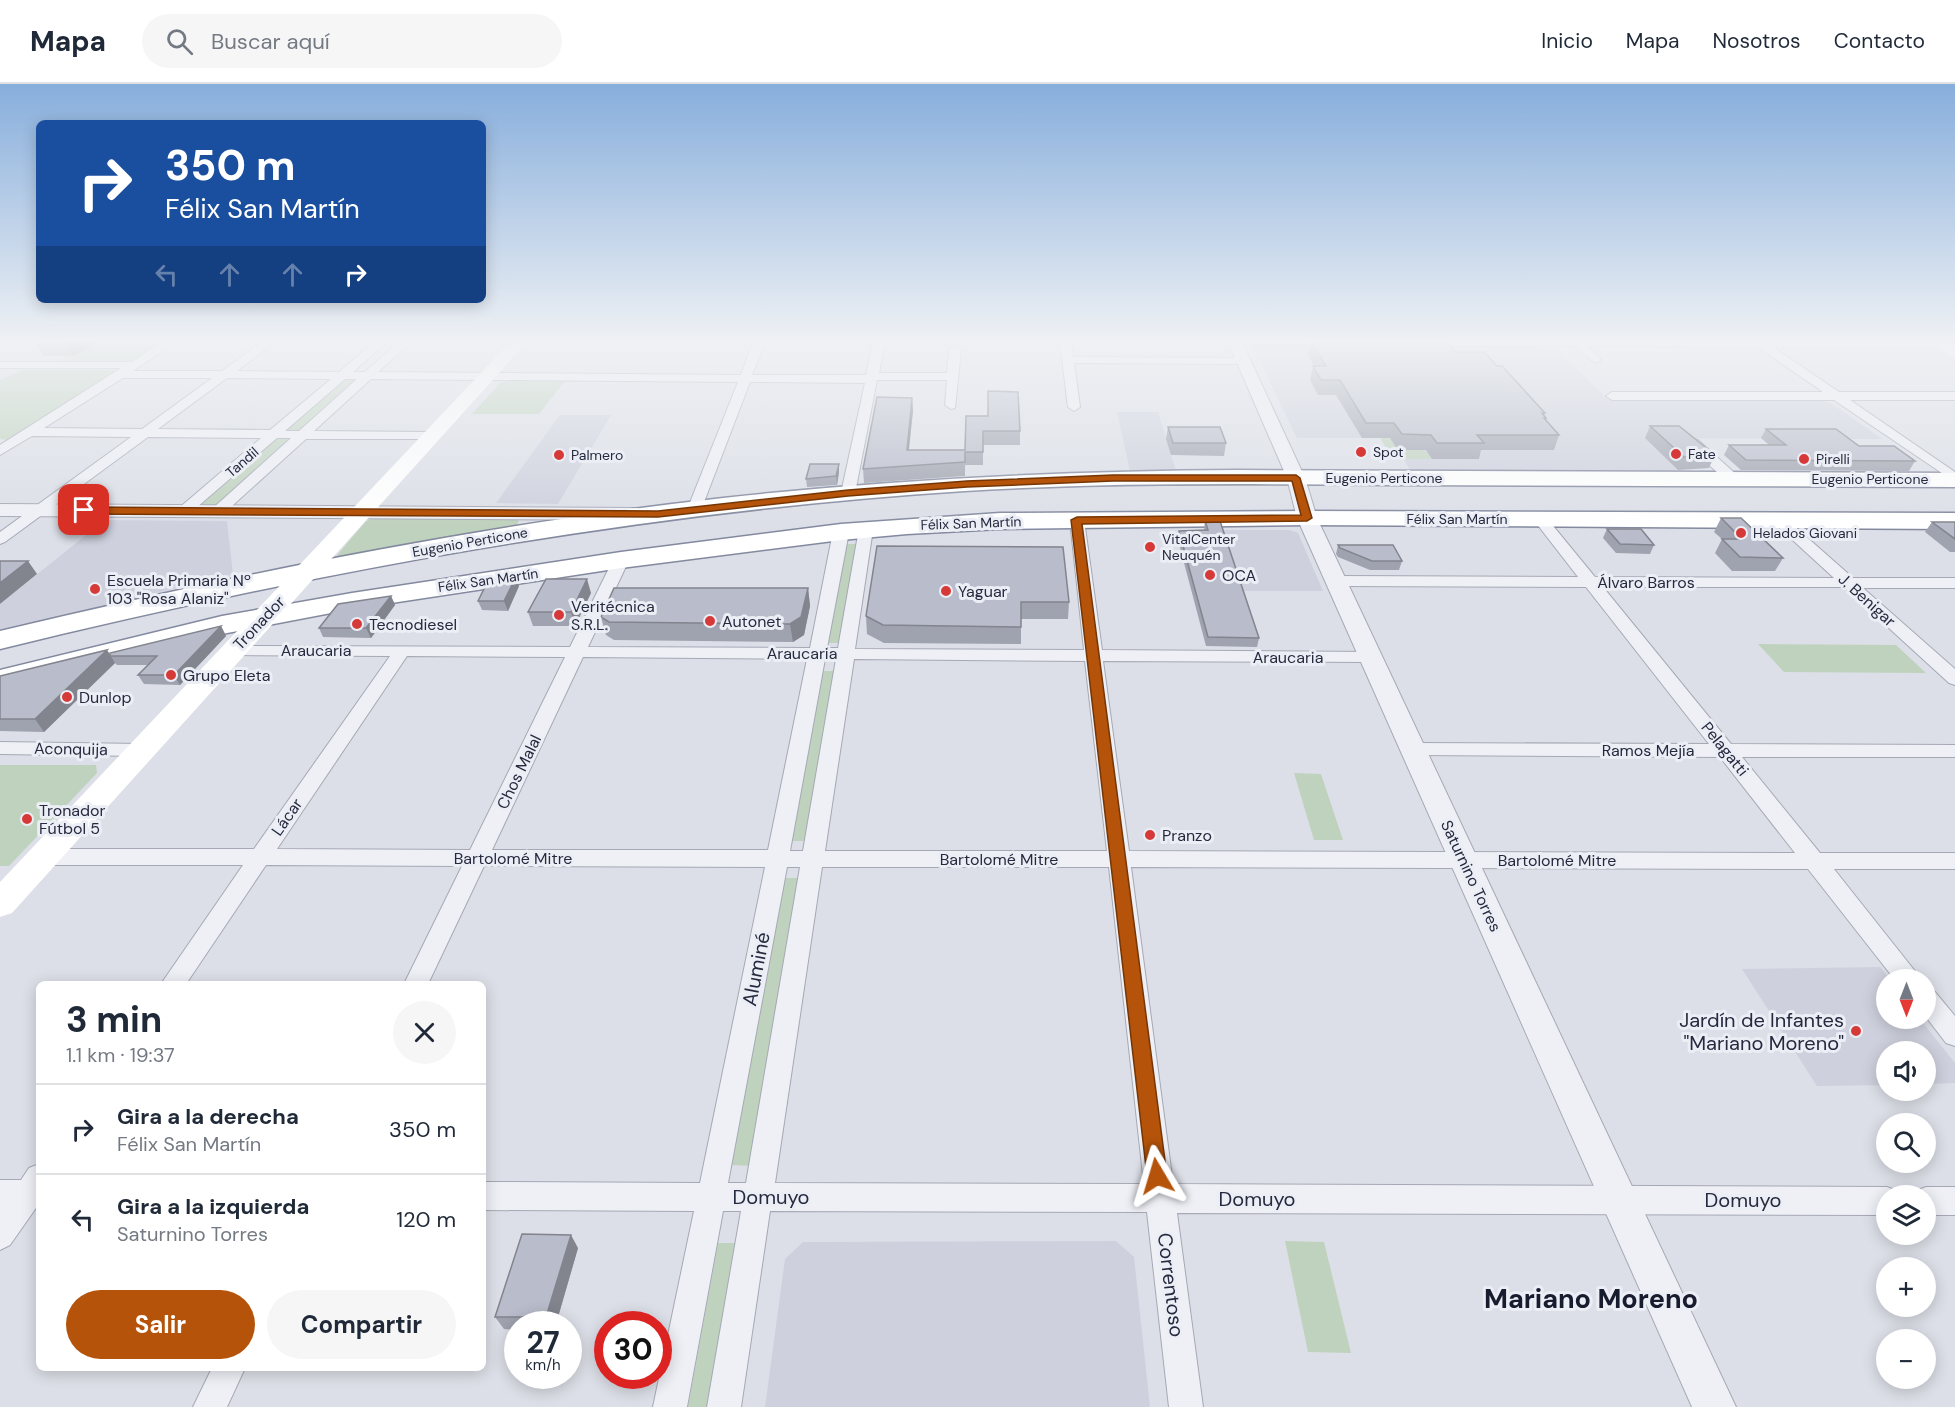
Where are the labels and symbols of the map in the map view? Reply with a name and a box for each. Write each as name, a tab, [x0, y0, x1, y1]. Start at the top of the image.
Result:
street label: Tandil	[222, 443, 262, 481]
place label: Spot	[1373, 443, 1403, 461]
marker: Spot	[1354, 445, 1368, 459]
place label: Fate	[1688, 445, 1716, 463]
place label: Palmero	[571, 446, 623, 464]
marker: Fate	[1669, 447, 1683, 461]
marker: Palmero	[552, 448, 566, 462]
place label: Pirelli	[1816, 450, 1850, 468]
marker: Pirelli	[1797, 452, 1811, 466]
street label: Eugenio Perticone	[1326, 469, 1442, 487]
street label: Eugenio Perticone	[1812, 470, 1928, 488]
pin	[58, 484, 109, 535]
street label: Félix San Martín	[1406, 510, 1508, 528]
street label: Félix San Martín	[920, 512, 1022, 534]
street label: Eugenio Perticone	[411, 523, 529, 561]
place label: Helados Giovani	[1753, 524, 1857, 542]
marker: Helados Giovani	[1734, 526, 1748, 540]
place label: VitalCenter Neuquén	[1162, 530, 1235, 564]
marker: VitalCenter Neuquén	[1143, 540, 1157, 554]
street label: Félix San Martín	[437, 564, 539, 596]
place label: OCA	[1222, 565, 1257, 586]
marker: OCA	[1203, 568, 1217, 582]
street label: J. Benigar	[1834, 569, 1900, 631]
place label: Escuela Primaria Nº 103 "Rosa Alaniz"	[107, 570, 251, 609]
street label: Álvaro Barros	[1597, 572, 1695, 593]
place label: Yaguar	[958, 581, 1008, 602]
marker: Escuela Primaria Nº 103 "Rosa Alaniz"	[88, 582, 102, 596]
marker: Yaguar	[939, 584, 953, 598]
street label: Tronador	[229, 591, 289, 654]
place label: Veritécnica S.R.L.	[571, 596, 655, 635]
marker: Veritécnica S.R.L.	[552, 608, 566, 622]
place label: Autonet	[722, 611, 781, 632]
place label: Tecnodiesel	[369, 614, 457, 635]
marker: Autonet	[703, 614, 717, 628]
marker: Tecnodiesel	[350, 617, 364, 631]
street label: Araucaria	[281, 640, 351, 661]
street label: Araucaria	[767, 643, 837, 664]
street label: Araucaria	[1253, 647, 1323, 668]
place label: Grupo Eleta	[183, 665, 270, 686]
marker: Grupo Eleta	[164, 668, 178, 682]
place label: Dunlop	[79, 687, 131, 708]
marker: Dunlop	[60, 690, 74, 704]
street label: Pelagatti	[1697, 718, 1753, 780]
street label: Chos Malal	[492, 731, 546, 813]
street label: Aconquija	[34, 738, 108, 760]
street label: Ramos Mejía	[1602, 740, 1694, 761]
street label: Lácar	[267, 794, 307, 840]
place label: Tronador Fútbol 5	[39, 800, 106, 839]
marker: Tronador Fútbol 5	[20, 812, 34, 826]
street label: Saturnino Torres	[1436, 817, 1506, 935]
place label: Pranzo	[1162, 825, 1212, 846]
marker: Pranzo	[1143, 828, 1157, 842]
street label: Bartolomé Mitre	[454, 848, 572, 869]
street label: Bartolomé Mitre	[940, 849, 1058, 870]
street label: Bartolomé Mitre	[1498, 850, 1616, 871]
street label: Aluminé	[736, 930, 776, 1008]
north arrow	[1876, 969, 1936, 1029]
place label: Jardín de Infantes "Mariano Moreno"	[1679, 1007, 1844, 1056]
marker: Jardín de Infantes "Mariano Moreno"	[1849, 1024, 1863, 1038]
position arrow	[1125, 1144, 1189, 1208]
street label: Domuyo	[733, 1184, 809, 1210]
street label: Domuyo	[1219, 1186, 1295, 1212]
street label: Domuyo	[1705, 1187, 1781, 1213]
street label: Correntoso	[1152, 1231, 1190, 1339]
district label: Mariano Moreno	[1484, 1281, 1698, 1316]
speed limit sign: 30	[594, 1311, 672, 1389]

